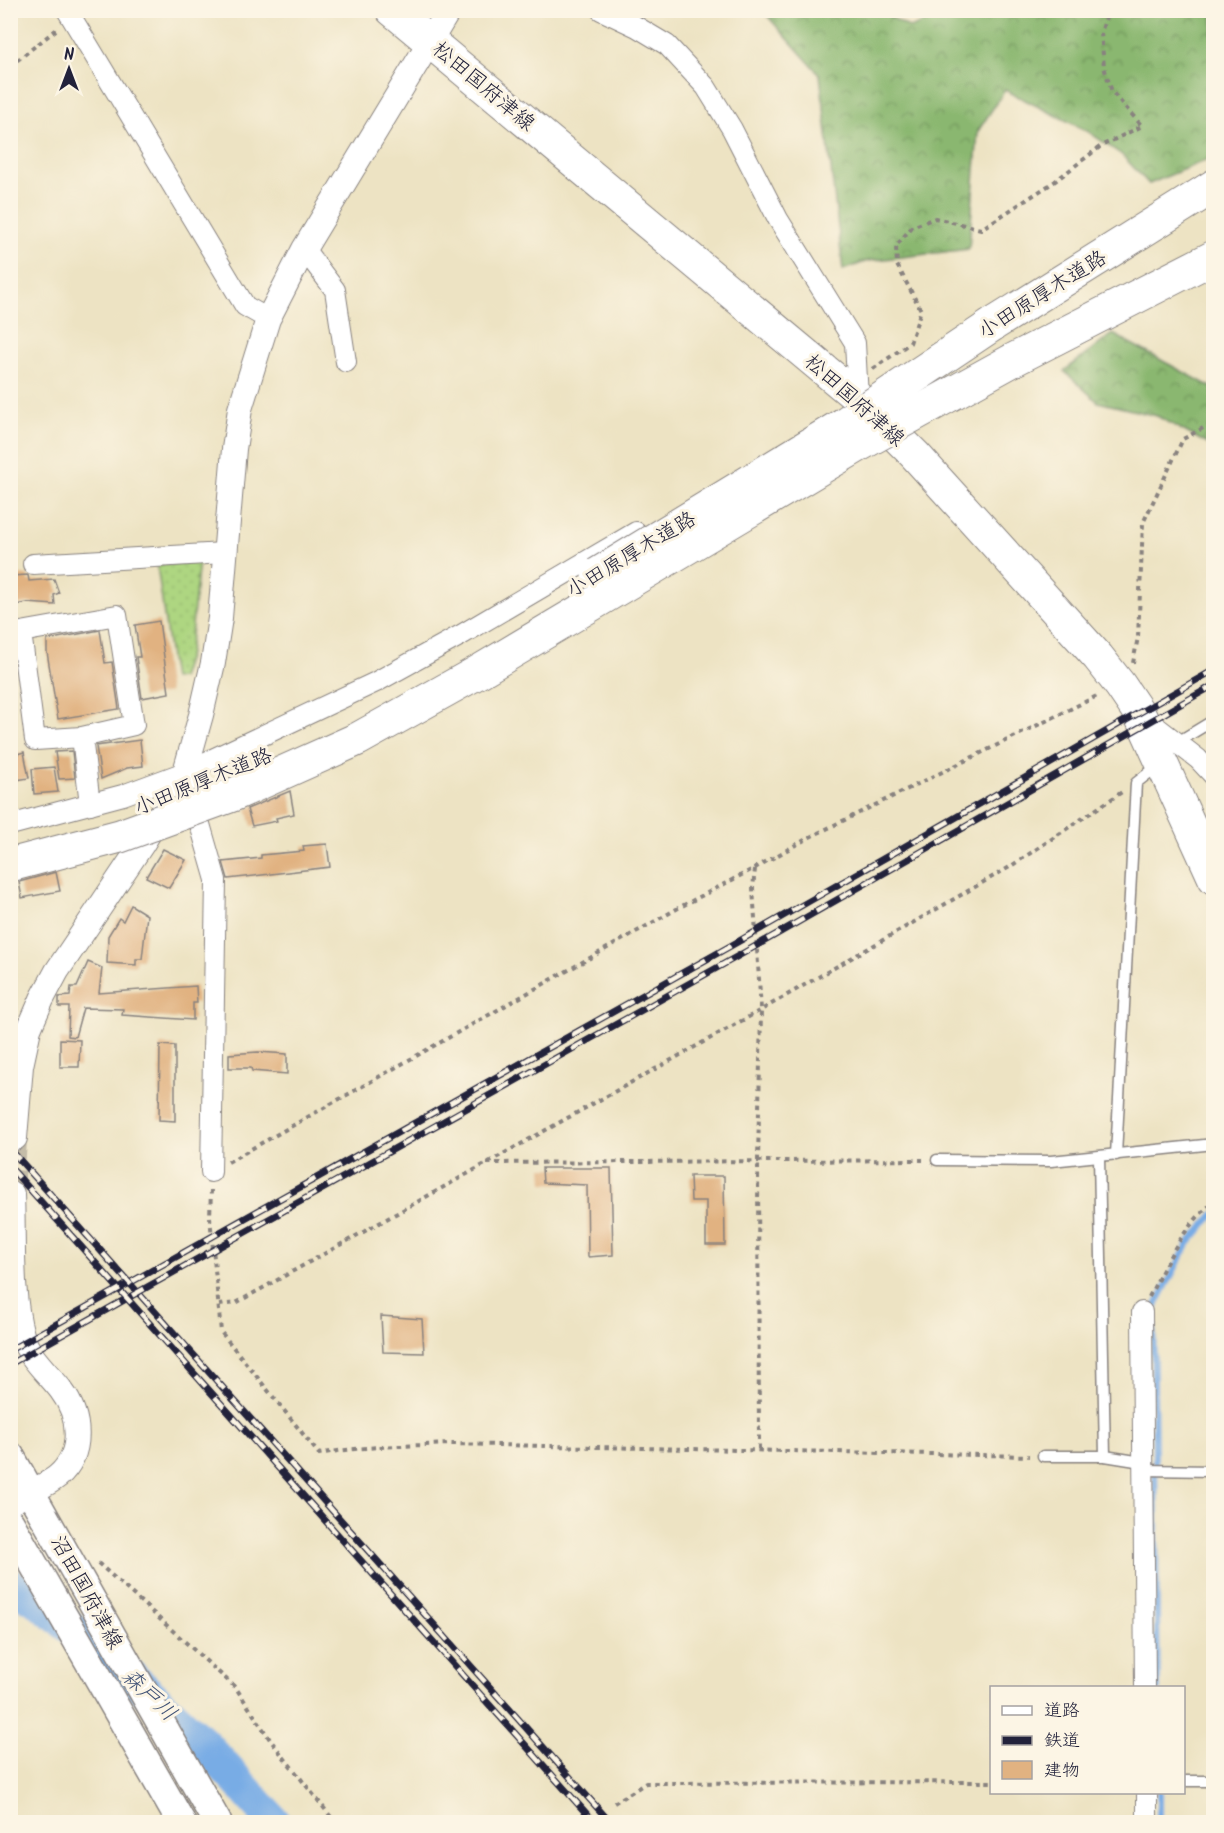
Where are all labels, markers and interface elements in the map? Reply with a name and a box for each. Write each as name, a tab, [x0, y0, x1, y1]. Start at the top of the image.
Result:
street label: 松田国府津線	[424, 34, 542, 140]
north arrow	[39, 39, 99, 99]
text: N	[64, 43, 74, 68]
street label: 小田原厚木道路	[972, 242, 1114, 348]
street label: 松田国府津線	[796, 347, 912, 456]
street label: 小田原厚木道路	[560, 503, 703, 607]
street label: 小田原厚木道路	[129, 740, 278, 825]
street label: 沼田国府津線	[41, 1530, 131, 1656]
water label: 森戸川	[112, 1661, 184, 1731]
legend	[990, 1686, 1185, 1794]
text: 道路	[1044, 1697, 1080, 1726]
text: 鉄道	[1044, 1727, 1080, 1756]
text: 建物	[1044, 1757, 1080, 1786]

